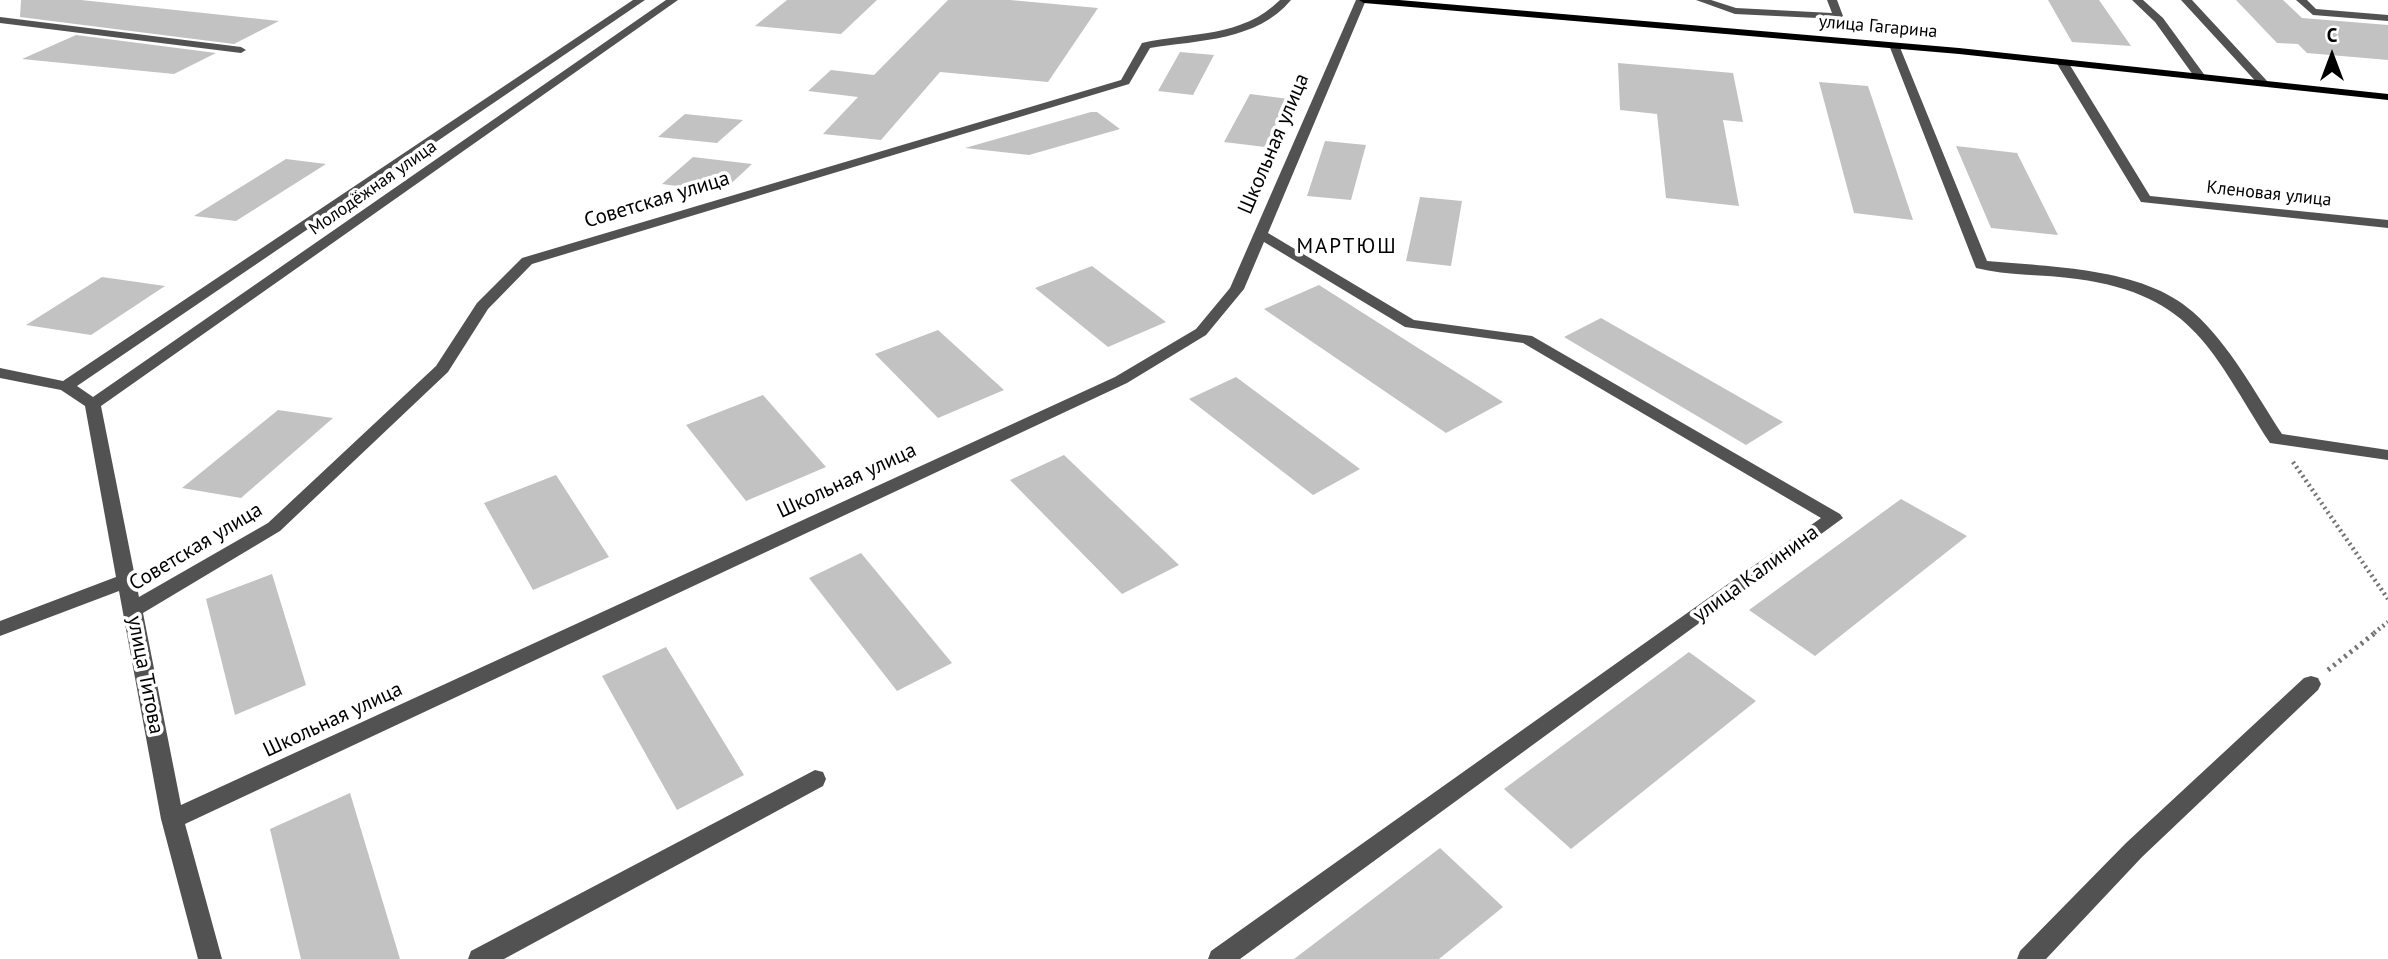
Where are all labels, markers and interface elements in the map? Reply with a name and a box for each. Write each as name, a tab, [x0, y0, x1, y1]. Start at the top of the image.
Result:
street label: улица Гагарина	[1818, 11, 1938, 43]
north arrow	[2297, 21, 2367, 91]
text: С	[2327, 23, 2337, 47]
street label: Школьная улица	[1233, 70, 1315, 218]
street label: Молодёжная улица	[305, 136, 441, 240]
street label: Советская улица	[581, 166, 733, 234]
street label: Кленовая улица	[2205, 177, 2333, 211]
district label: МАРТЮШ	[1297, 234, 1397, 260]
street label: Школьная улица	[774, 438, 920, 524]
street label: Советская улица	[125, 497, 267, 597]
street label: улица Калинина	[1688, 520, 1824, 628]
street label: улица Титова	[121, 614, 169, 736]
street label: Школьная улица	[260, 677, 406, 763]

